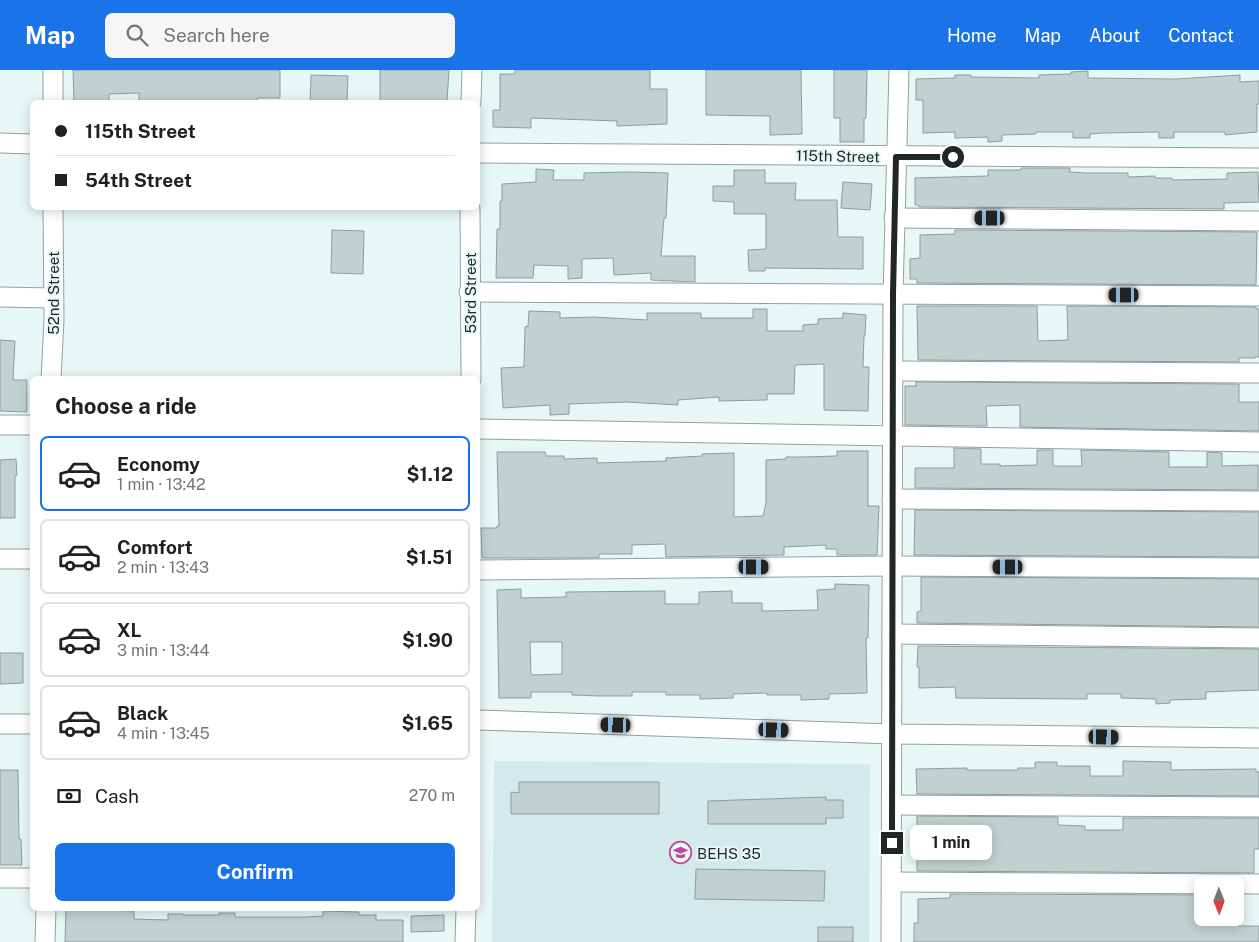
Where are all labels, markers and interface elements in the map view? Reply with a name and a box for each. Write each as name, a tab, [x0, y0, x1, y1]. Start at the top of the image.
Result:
search box	[105, 13, 455, 58]
text: Map	[25, 21, 75, 49]
icon: search	[123, 21, 151, 49]
text: Search here	[163, 24, 270, 46]
text: Home	[947, 25, 997, 46]
text: Map	[1025, 25, 1061, 46]
text: About	[1089, 25, 1140, 46]
text: Contact	[1168, 25, 1234, 46]
text: 115th Street	[85, 120, 196, 142]
route start	[942, 146, 964, 168]
street label: 115th Street	[796, 147, 880, 165]
text: 54th Street	[85, 169, 192, 191]
car	[975, 211, 1005, 226]
street label: 52nd Street	[45, 251, 62, 335]
street label: 53rd Street	[462, 252, 479, 334]
car	[1109, 288, 1139, 303]
text: Choose a ride	[55, 393, 197, 419]
icon: car	[57, 451, 102, 496]
text: Economy	[117, 453, 200, 475]
text: $1.12	[407, 463, 453, 485]
text: 1 min · 13:42	[117, 475, 206, 494]
icon: car	[57, 534, 102, 579]
text: Comfort	[117, 536, 193, 558]
text: $1.51	[406, 546, 453, 568]
text: 2 min · 13:43	[117, 558, 209, 577]
car	[739, 560, 769, 575]
car	[993, 560, 1023, 575]
icon: car	[57, 617, 102, 662]
text: XL	[117, 619, 142, 641]
text: $1.90	[402, 629, 453, 651]
text: 3 min · 13:44	[117, 641, 210, 660]
icon: car	[57, 700, 102, 745]
text: Black	[117, 702, 168, 724]
text: $1.65	[401, 712, 453, 734]
car	[600, 717, 631, 733]
car	[758, 722, 789, 738]
text: 4 min · 13:45	[117, 724, 210, 743]
car	[1088, 729, 1119, 745]
icon: cash	[55, 782, 83, 810]
text: Cash	[95, 785, 139, 807]
text: 270 m	[409, 786, 455, 805]
callout: 1 min	[910, 826, 992, 860]
route end	[881, 832, 903, 854]
text: 1 min	[932, 833, 970, 852]
school or university icon: BEHS 35	[669, 841, 693, 865]
button: Confirm	[55, 843, 455, 901]
place label: BEHS 35	[697, 845, 761, 862]
north arrow	[1194, 876, 1244, 926]
map controls	[1194, 876, 1244, 926]

